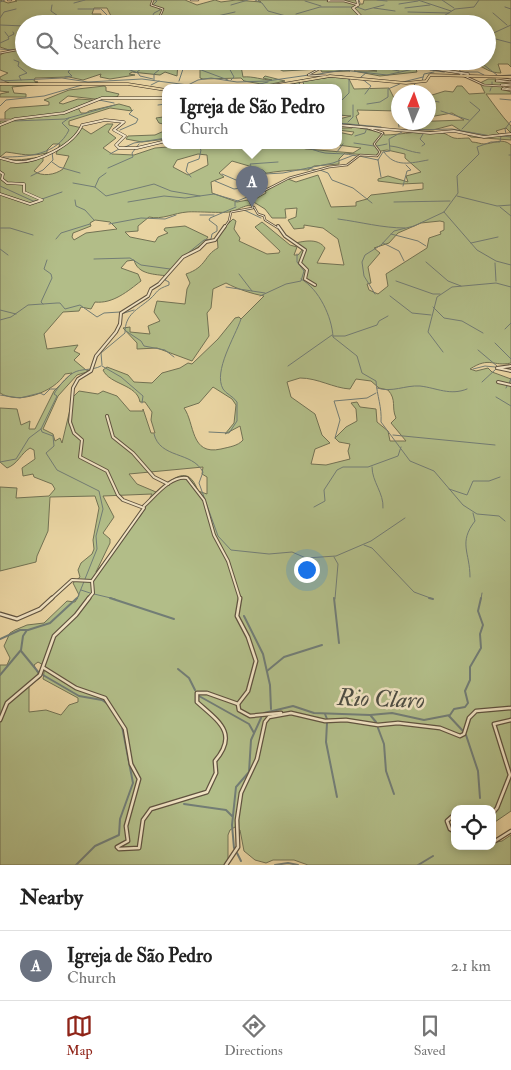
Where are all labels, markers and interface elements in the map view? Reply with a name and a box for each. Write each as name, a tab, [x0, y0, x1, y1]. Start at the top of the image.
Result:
search box	[15, 15, 496, 70]
icon: search	[33, 29, 61, 57]
text: Search here	[73, 31, 161, 55]
popup	[162, 84, 342, 149]
north arrow	[391, 85, 436, 130]
text: Igreja de São Pedro	[179, 95, 325, 119]
text: Church	[179, 119, 228, 139]
pin: A	[236, 166, 268, 207]
your location	[294, 557, 320, 583]
water label: Rio Claro	[336, 682, 425, 716]
map controls	[451, 805, 496, 850]
button: locate	[451, 805, 496, 850]
text: Nearby	[20, 884, 83, 911]
text: Igreja de São Pedro	[67, 944, 212, 968]
text: A	[31, 956, 41, 976]
text: 2.1 km	[451, 956, 491, 976]
text: Church	[67, 968, 116, 988]
tab: Map	[65, 1012, 93, 1059]
tab: Directions	[224, 1012, 283, 1059]
tab: Saved	[414, 1012, 446, 1059]

